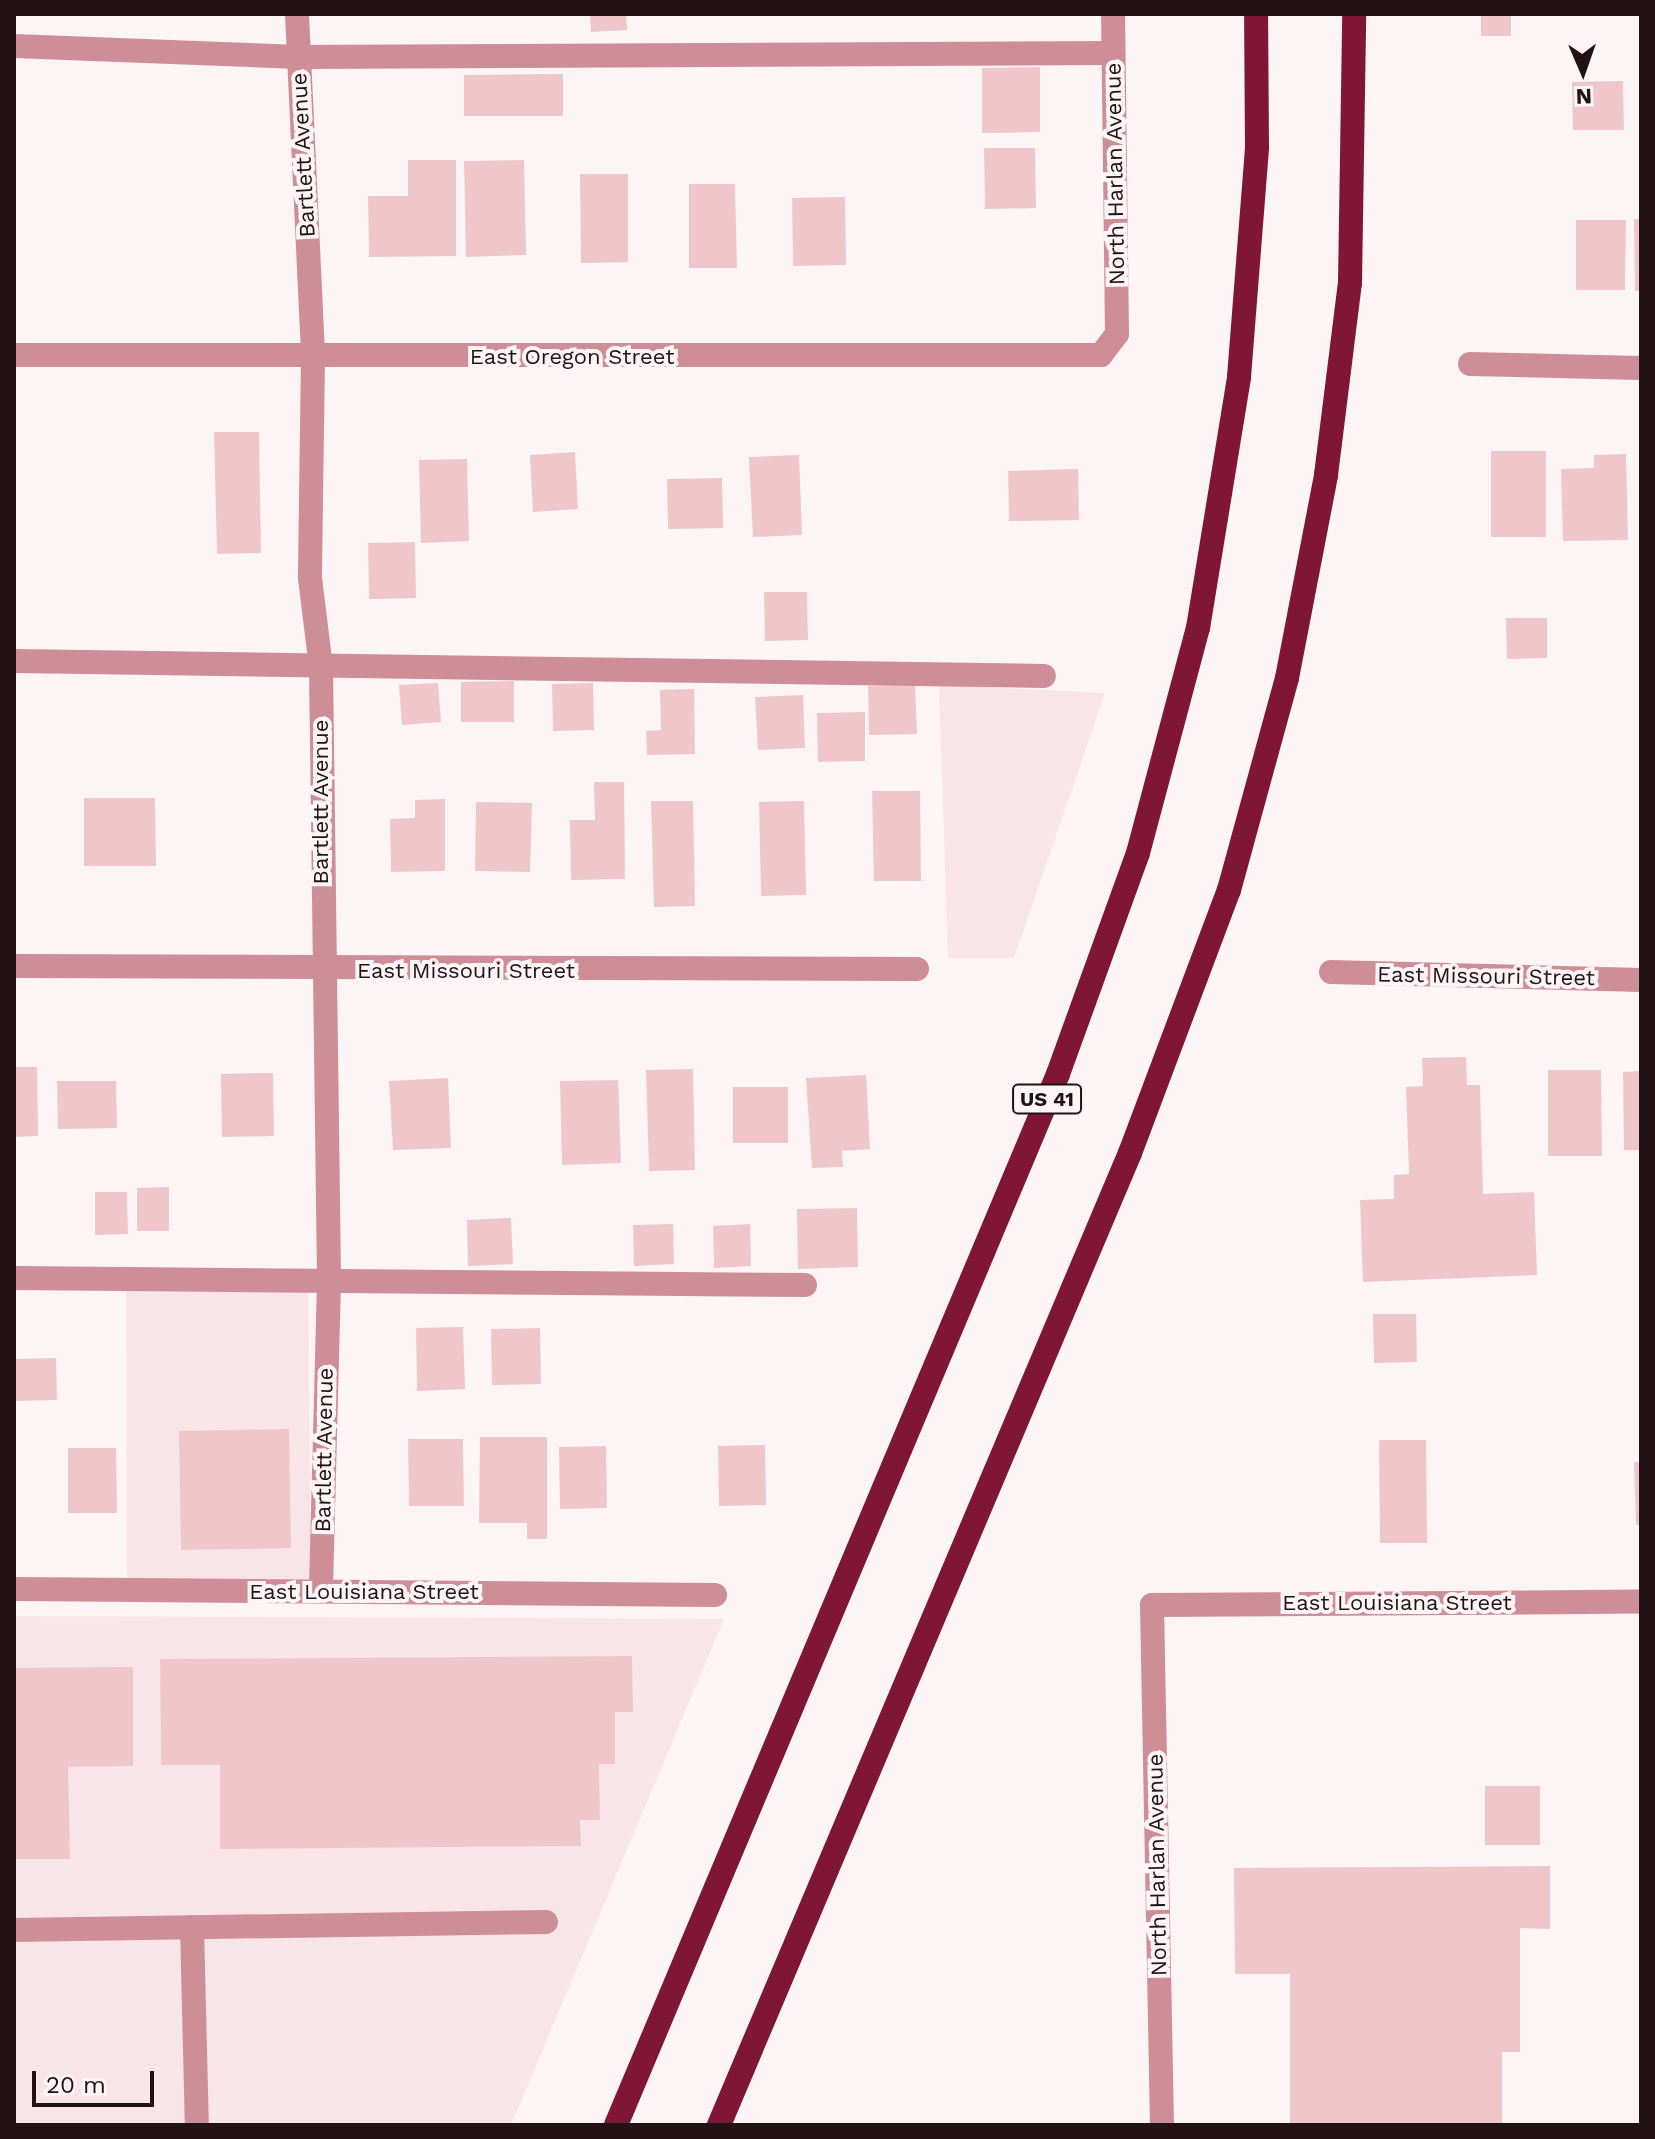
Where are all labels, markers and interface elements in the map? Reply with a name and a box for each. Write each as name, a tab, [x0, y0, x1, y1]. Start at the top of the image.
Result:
north arrow	[1543, 32, 1623, 112]
street label: North Harlan Avenue	[1100, 62, 1130, 286]
street label: Bartlett Avenue	[285, 72, 321, 238]
text: N	[1575, 84, 1592, 109]
street label: East Oregon Street	[470, 344, 674, 370]
street label: Bartlett Avenue	[308, 719, 334, 885]
street label: East Missouri Street	[357, 958, 575, 984]
street label: East Missouri Street	[1377, 961, 1595, 991]
road number: US 41	[1011, 1083, 1083, 1115]
street label: Bartlett Avenue	[309, 1367, 339, 1533]
street label: East Louisiana Street	[249, 1579, 479, 1605]
street label: East Louisiana Street	[1282, 1590, 1512, 1616]
street label: North Harlan Avenue	[1142, 1753, 1172, 1977]
scale bar	[36, 2055, 158, 2105]
text: 20 m	[46, 2071, 106, 2099]

